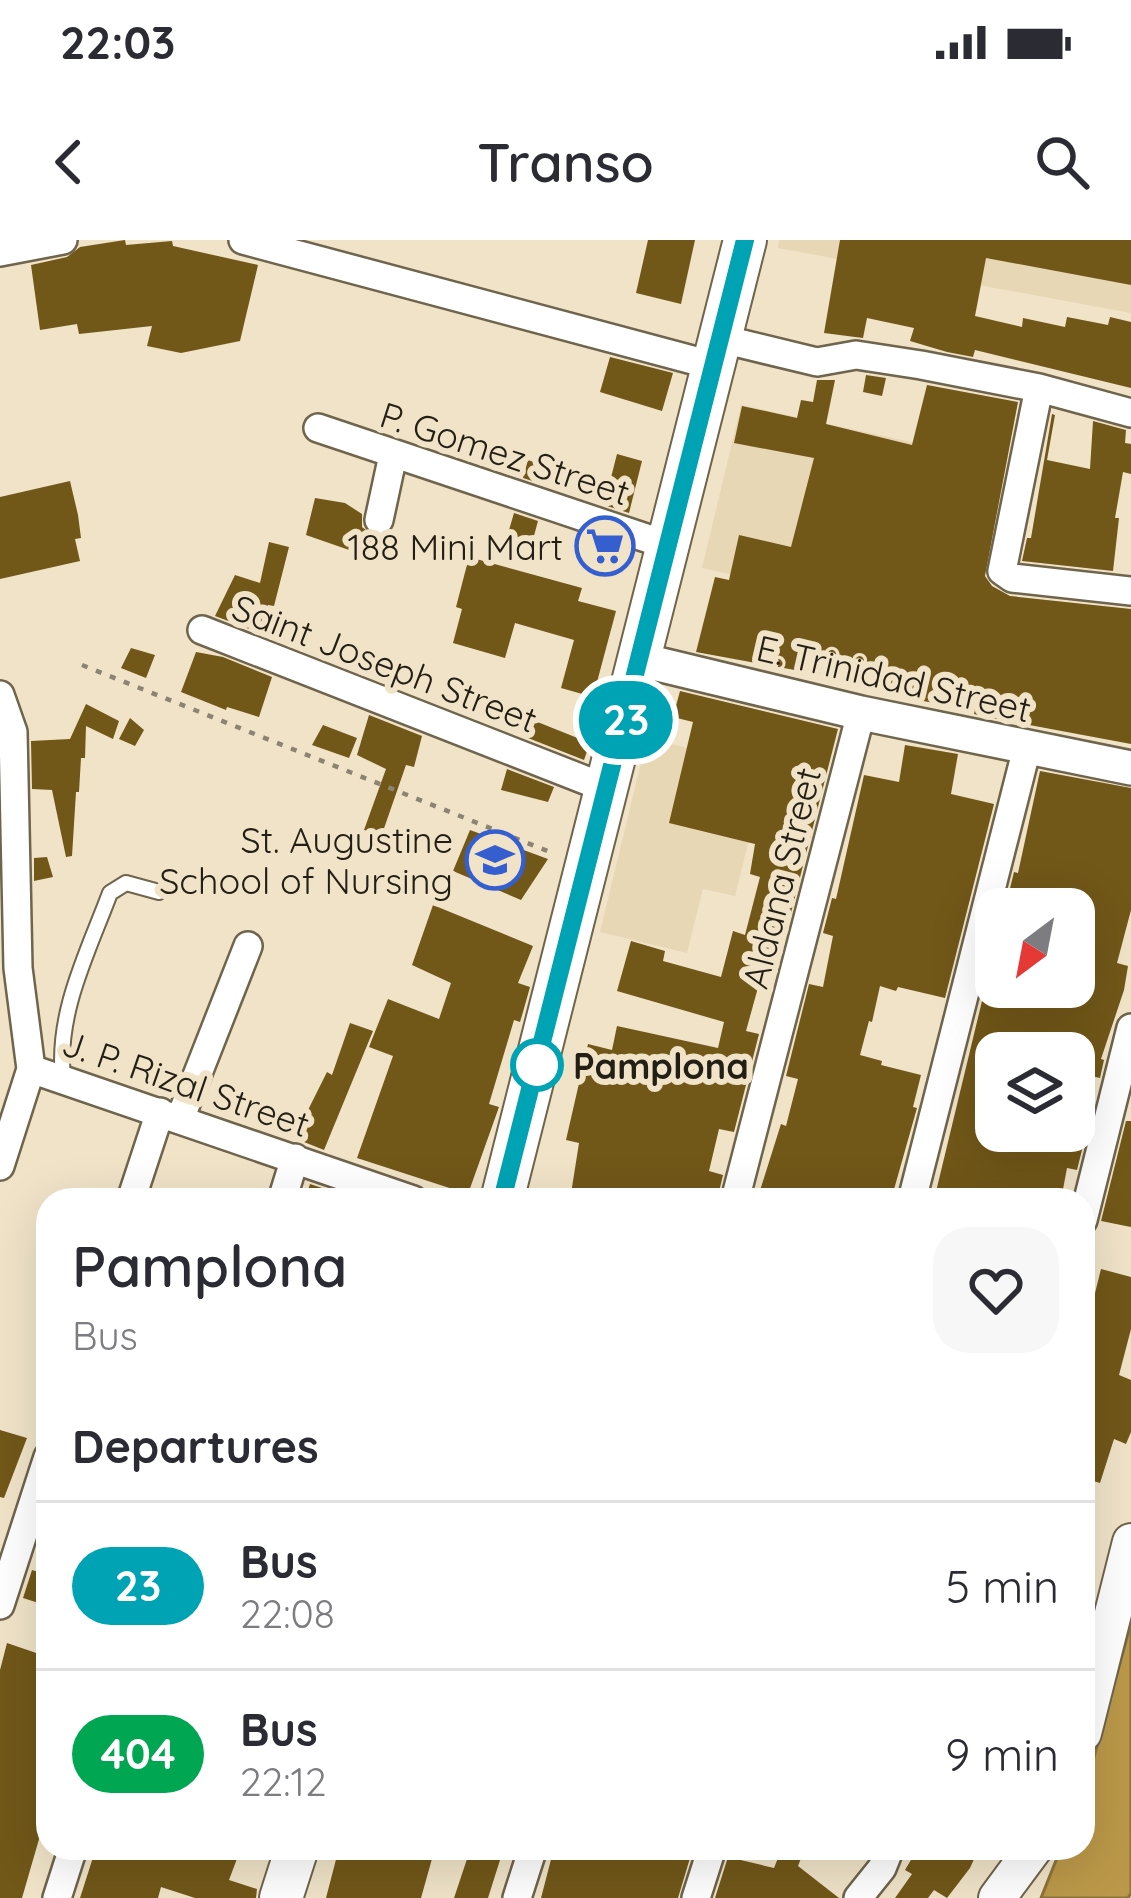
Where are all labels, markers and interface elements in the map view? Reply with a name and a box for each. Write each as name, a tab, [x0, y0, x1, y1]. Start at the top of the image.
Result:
text: 22:03	[60, 14, 175, 70]
text: Transo	[477, 128, 654, 196]
icon: back	[36, 129, 102, 195]
icon: search	[1029, 129, 1095, 195]
street label: P. Gomez Street	[375, 391, 635, 515]
supermarket icon: 188 Mini Mart	[574, 515, 636, 577]
place label: 188 Mini Mart	[348, 524, 563, 569]
street label: Saint Joseph Street	[226, 584, 544, 742]
street label: E. Trinidad Street	[752, 625, 1036, 731]
line badge: 23	[572, 681, 680, 759]
text: 23	[603, 693, 649, 746]
street label: Aldana Street	[732, 763, 830, 993]
place label: St. Augustine School of Nursing	[159, 817, 453, 903]
school or university icon: St. Augustine School of Nursing	[464, 829, 526, 891]
north arrow	[975, 888, 1095, 1008]
map controls	[975, 888, 1095, 1152]
street label: J. P. Rizal Street	[56, 1020, 316, 1146]
button: layers	[975, 1032, 1095, 1152]
marker: Pamplona	[512, 1040, 562, 1090]
place label: Pamplona	[573, 1043, 749, 1088]
button: heart	[933, 1227, 1059, 1353]
text: Pamplona	[72, 1230, 347, 1301]
text: Bus	[72, 1311, 138, 1360]
text: Departures	[72, 1418, 319, 1474]
text: Bus	[240, 1533, 318, 1589]
text: 5 min	[946, 1558, 1059, 1614]
text: 23	[115, 1559, 161, 1612]
text: 22:08	[240, 1589, 335, 1638]
text: Bus	[240, 1701, 318, 1757]
text: 9 min	[945, 1726, 1059, 1782]
text: 404	[100, 1727, 176, 1780]
text: 22:12	[240, 1757, 327, 1806]

